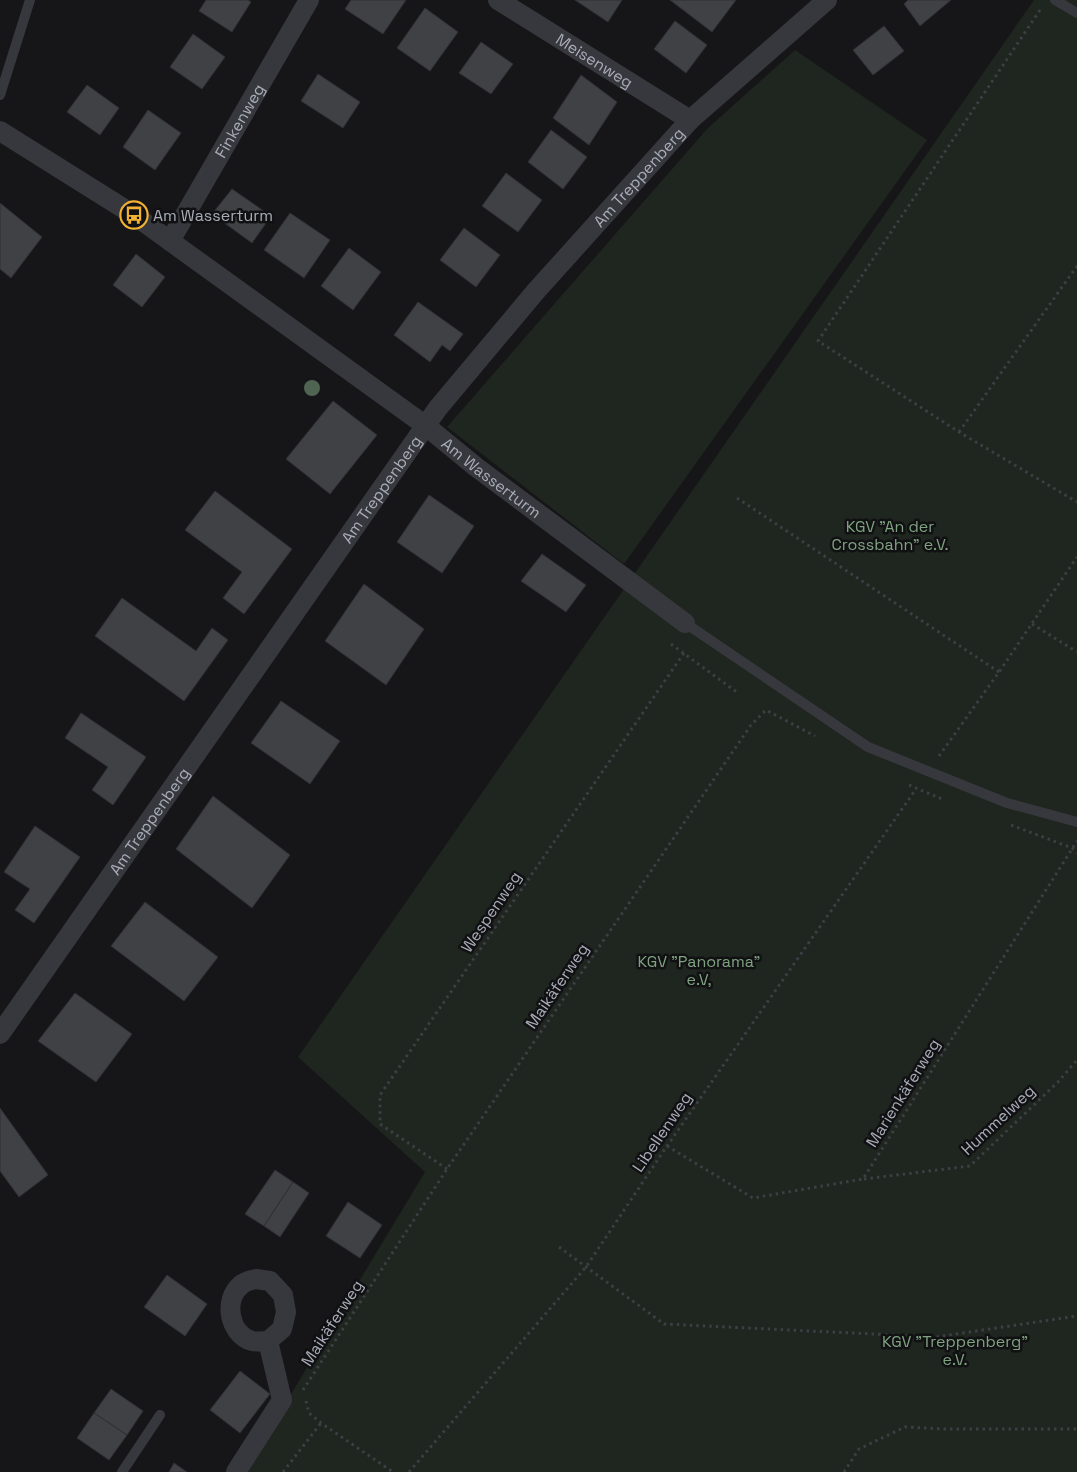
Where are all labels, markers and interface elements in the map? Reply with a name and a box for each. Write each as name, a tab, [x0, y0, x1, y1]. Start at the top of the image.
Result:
street label: Meisenweg	[552, 28, 637, 92]
street label: Finkenweg	[210, 80, 269, 161]
street label: Am Treppenberg	[588, 123, 689, 231]
bus stop icon: Am Wasserturm	[119, 200, 149, 230]
place label: Am Wasserturm	[153, 205, 273, 226]
street label: Am Treppenberg	[336, 431, 426, 547]
street label: Am Wasserturm	[437, 433, 546, 523]
park label: KGV "An der Crossbahn" e.V.	[831, 516, 949, 555]
street label: Am Treppenberg	[104, 763, 194, 879]
street label: Wespenweg	[456, 867, 526, 957]
street label: Maikäferweg	[521, 939, 593, 1033]
park label: KGV "Panorama" e.V,	[638, 951, 760, 990]
street label: Marienkäferweg	[861, 1035, 945, 1151]
street label: Hummelweg	[957, 1080, 1039, 1160]
street label: Libellenweg	[628, 1088, 696, 1176]
street label: Maikäferweg	[296, 1276, 368, 1370]
park label: KGV "Treppenberg" e.V.	[882, 1331, 1028, 1370]

